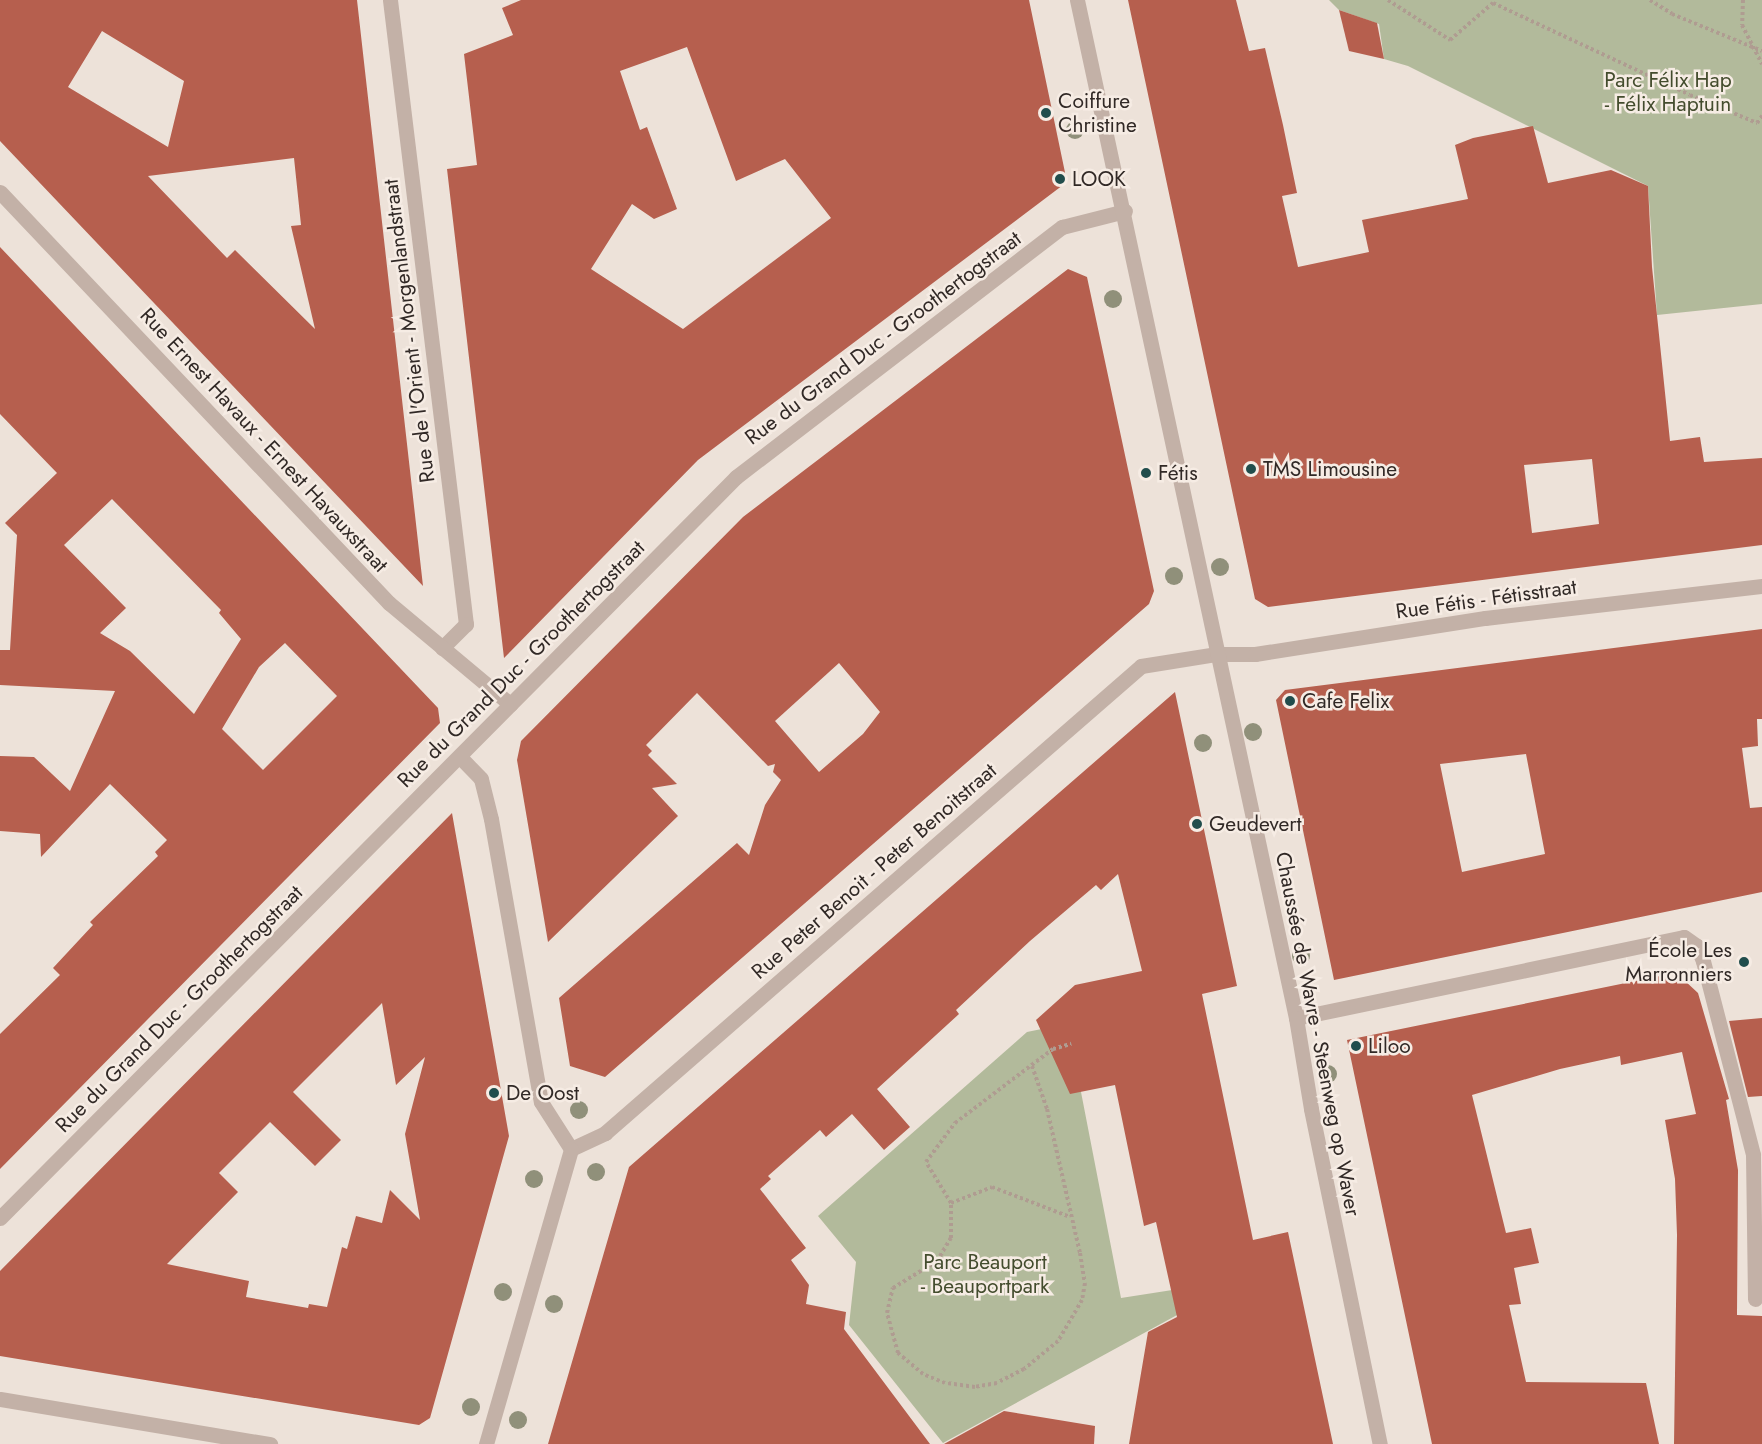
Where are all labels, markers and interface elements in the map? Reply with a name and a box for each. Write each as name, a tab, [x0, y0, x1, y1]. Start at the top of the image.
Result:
park label: Parc Félix Hap - Félix Haptuin	[1604, 67, 1732, 117]
place label: Coiffure Christine	[1058, 88, 1137, 138]
marker: Coiffure Christine	[1039, 106, 1053, 120]
place label: LOOK	[1072, 166, 1126, 192]
marker: LOOK	[1053, 172, 1067, 186]
street label: Rue de l'Orient - Morgenlandstraat	[378, 178, 440, 484]
street label: Rue du Grand Duc - Groothertogstraat	[740, 226, 1026, 450]
street label: Rue Ernest Havaux - Ernest Havauxstraat	[135, 303, 393, 577]
place label: TMS Limousine	[1263, 456, 1397, 482]
place label: Fétis	[1158, 460, 1198, 486]
marker: TMS Limousine	[1244, 462, 1258, 476]
marker: Fétis	[1139, 466, 1153, 480]
street label: Rue du Grand Duc - Groothertogstraat	[392, 535, 650, 793]
street label: Rue Fétis - Fétisstraat	[1394, 574, 1578, 624]
place label: Cafe Felix	[1302, 688, 1389, 714]
marker: Cafe Felix	[1283, 694, 1297, 708]
street label: Rue Peter Benoit - Peter Benoitstraat	[746, 758, 1002, 984]
place label: Geudevert	[1209, 811, 1302, 837]
marker: Geudevert	[1190, 817, 1204, 831]
street label: Chaussée de Wavre - Steenweg op Waver	[1270, 850, 1366, 1218]
street label: Rue du Grand Duc - Groothertogstraat	[50, 880, 308, 1138]
place label: École Les Marronniers	[1625, 937, 1732, 987]
marker: École Les Marronniers	[1737, 955, 1751, 969]
place label: Liloo	[1368, 1033, 1411, 1059]
marker: Liloo	[1349, 1039, 1363, 1053]
place label: De Oost	[506, 1080, 579, 1106]
marker: De Oost	[487, 1086, 501, 1100]
park label: Parc Beauport - Beauportpark	[921, 1249, 1049, 1299]

